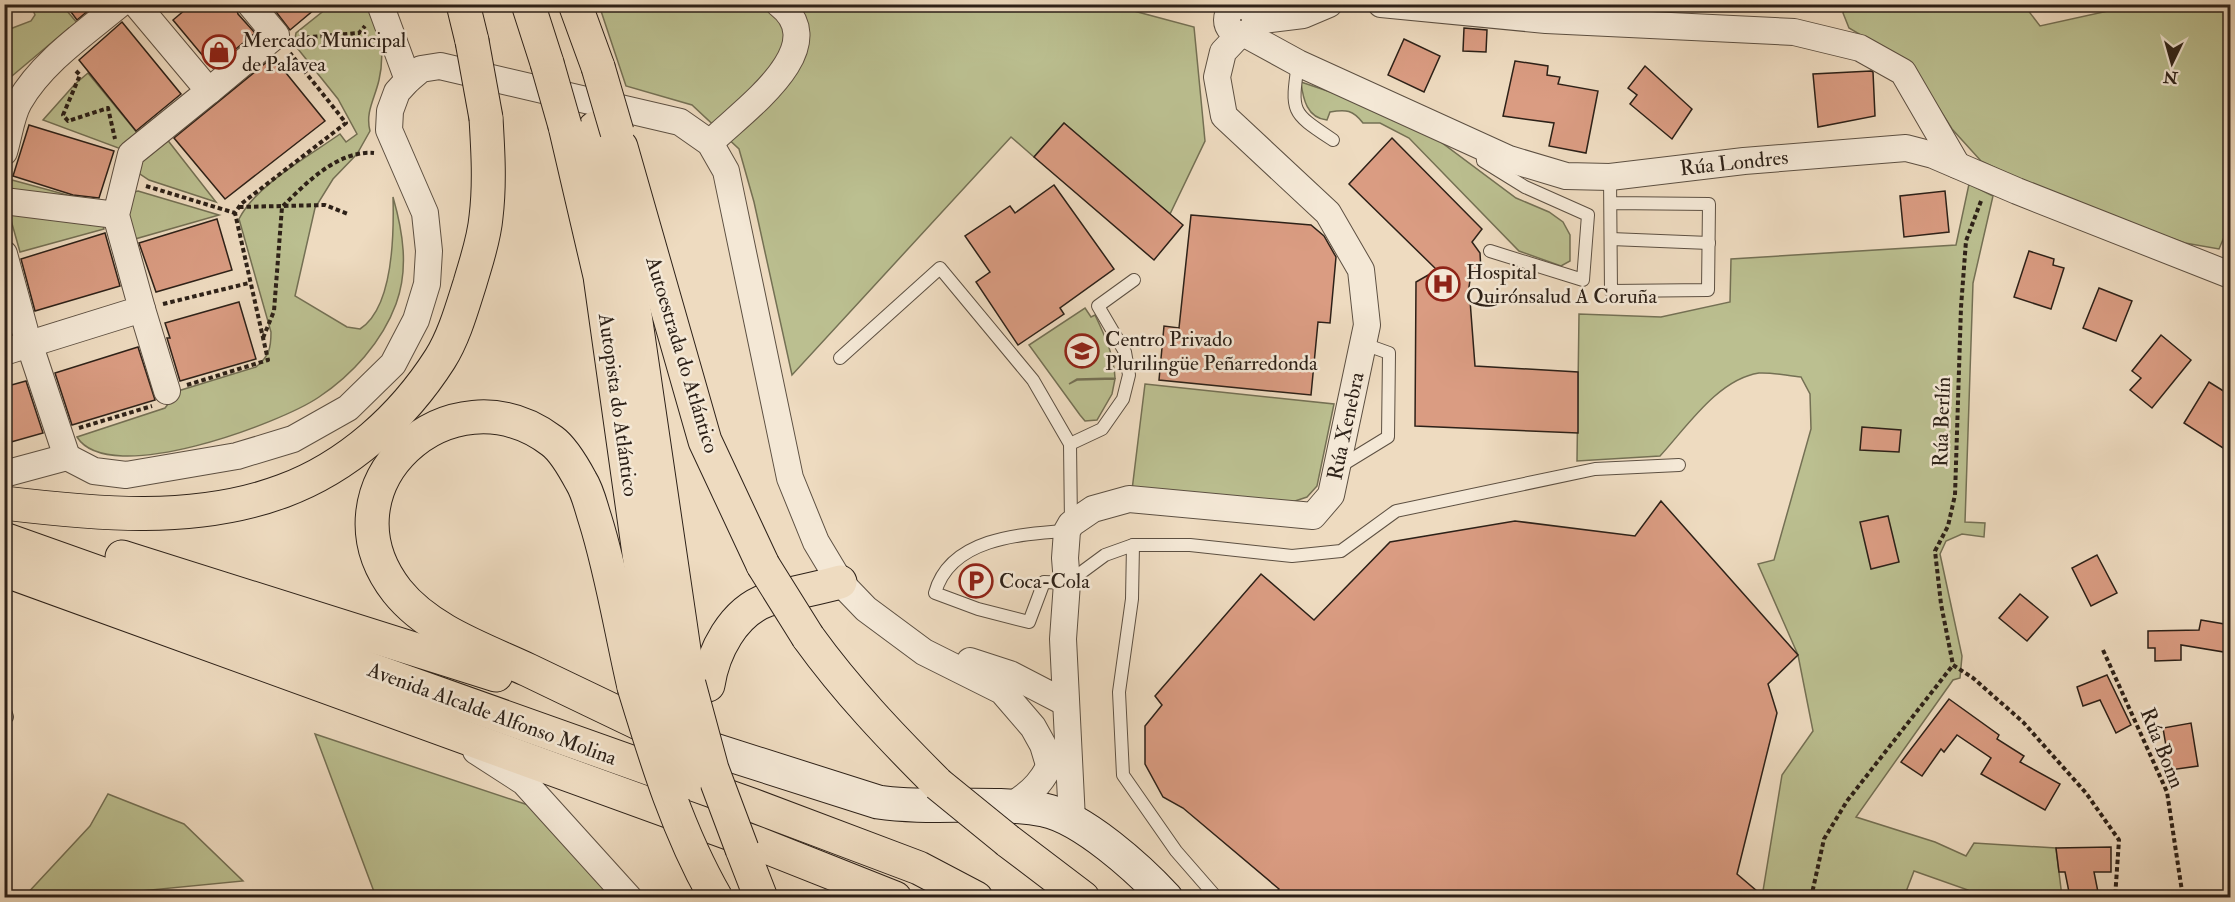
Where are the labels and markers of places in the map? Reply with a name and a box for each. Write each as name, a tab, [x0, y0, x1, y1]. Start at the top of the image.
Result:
place label: Mercado Municipal de Palavea	[242, 27, 407, 78]
shop icon: Mercado Municipal de Palavea	[201, 34, 237, 70]
place label: Hospital Quirónsalud A Coruña	[1466, 259, 1657, 310]
hospital icon: Hospital Quirónsalud A Coruña	[1425, 266, 1461, 302]
place label: Centro Privado Plurilingüe Peñarredonda	[1105, 326, 1318, 377]
school or university icon: Centro Privado Plurilingüe Peñarredonda	[1064, 333, 1100, 369]
parking icon: Coca-Cola	[958, 563, 994, 599]
place label: Coca-Cola	[999, 568, 1090, 595]

